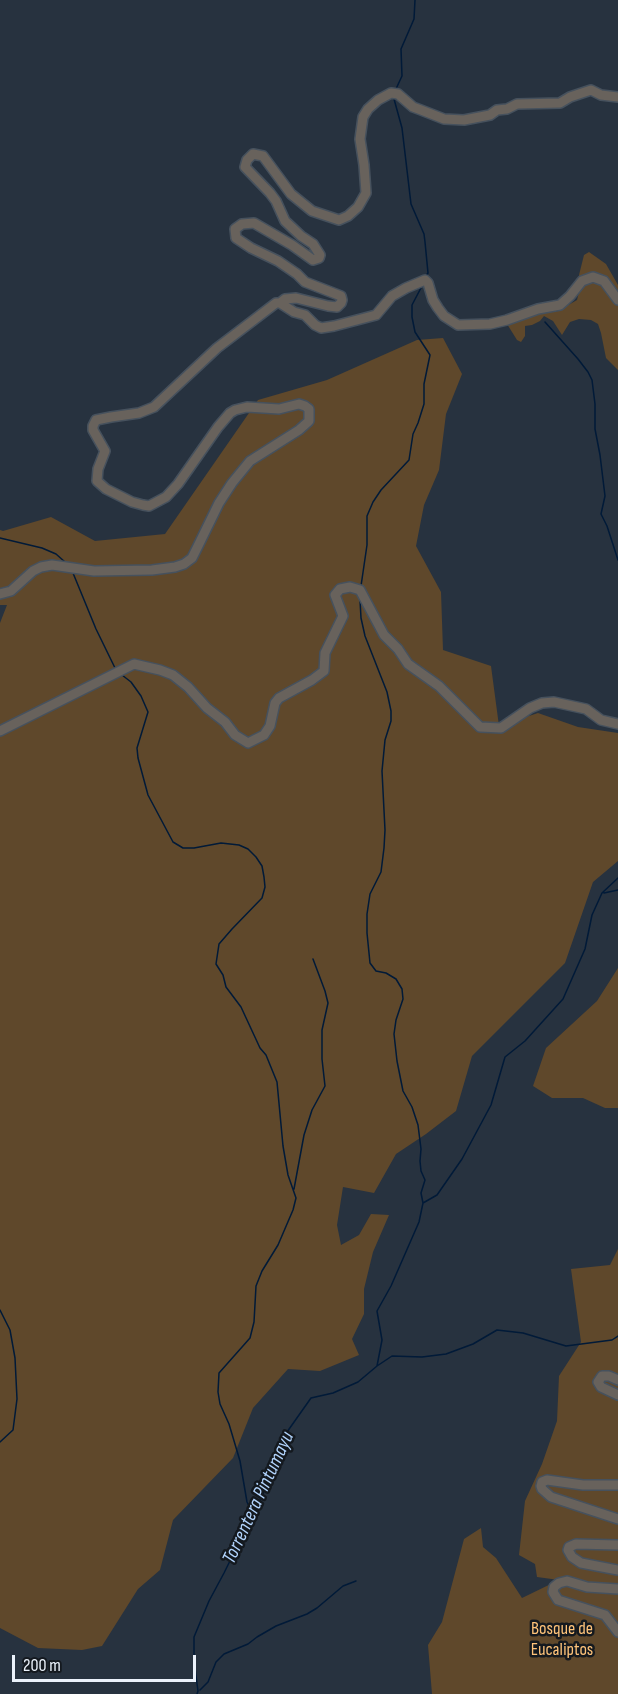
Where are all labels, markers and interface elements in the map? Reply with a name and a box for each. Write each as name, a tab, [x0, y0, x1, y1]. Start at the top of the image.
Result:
water label: Torrentera Pintumayu	[218, 1428, 300, 1568]
park label: Bosque de Eucaliptos	[531, 1618, 593, 1660]
scale bar	[15, 1643, 200, 1681]
text: 200 m	[23, 1655, 61, 1676]

